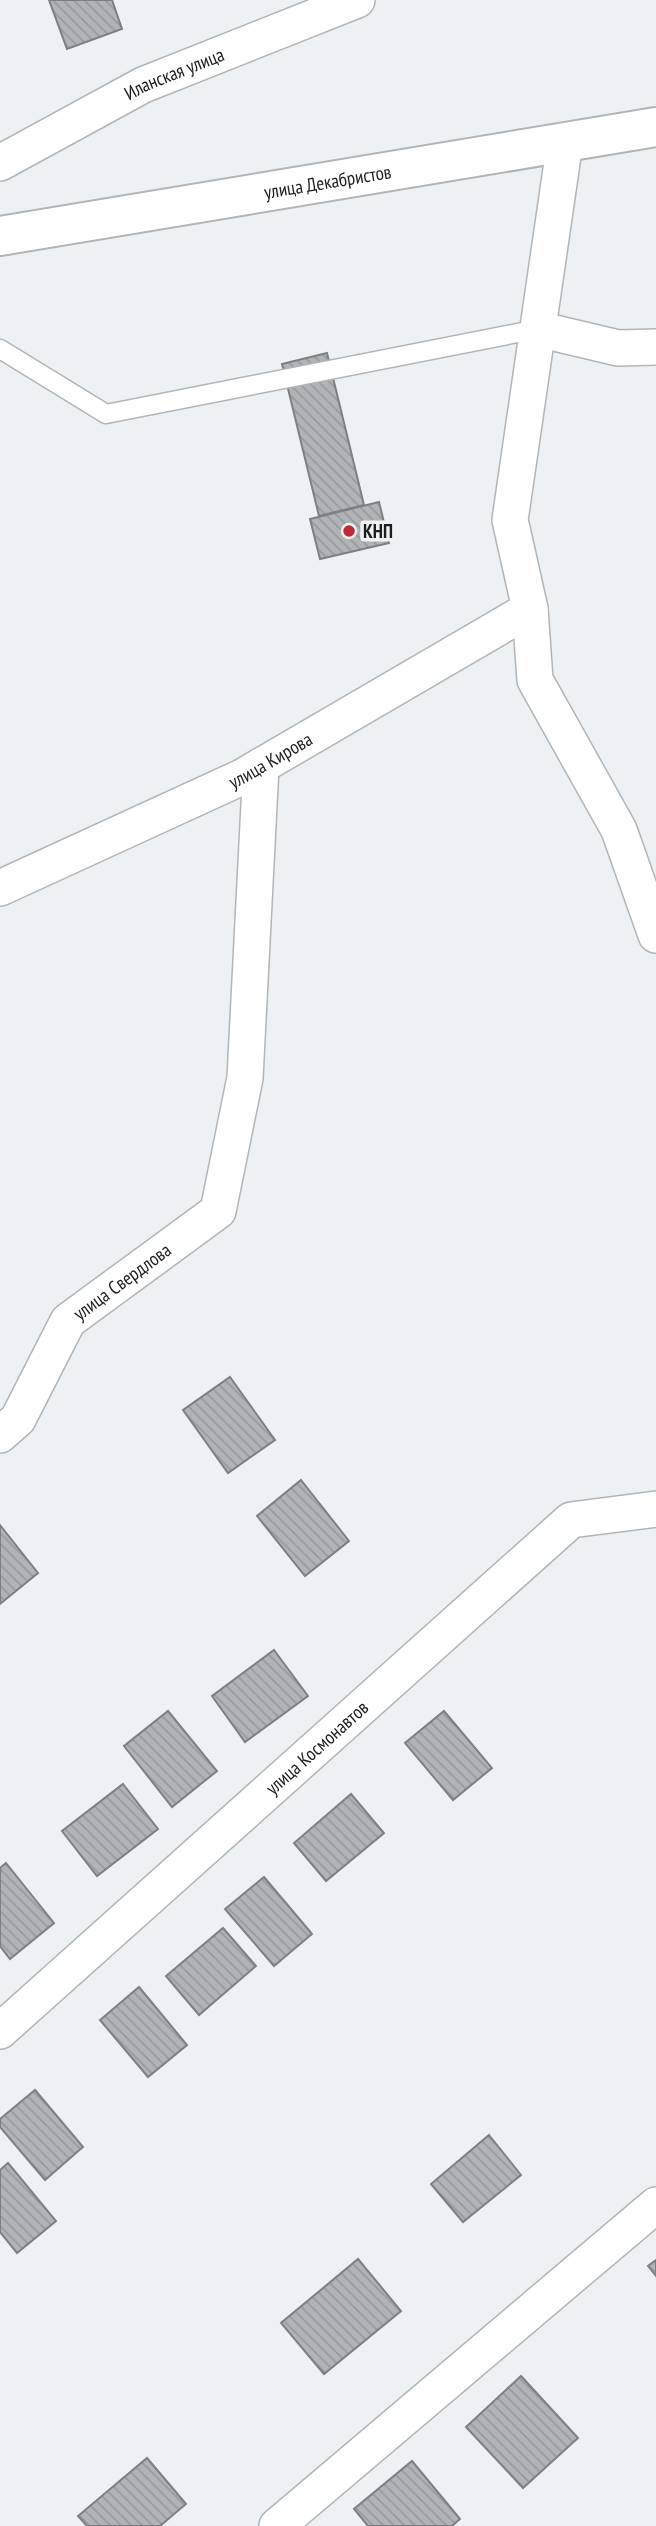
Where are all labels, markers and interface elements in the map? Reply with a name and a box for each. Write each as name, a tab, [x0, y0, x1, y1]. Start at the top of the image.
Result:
street label: Иланская улица	[120, 42, 227, 105]
street label: улица Декабристов	[262, 159, 393, 204]
place label: КНП	[363, 519, 393, 543]
marker: КНП	[341, 523, 357, 539]
street label: улица Кирова	[225, 727, 316, 794]
street label: улица Свердлова	[68, 1238, 176, 1325]
street label: улица Космонавтов	[260, 1695, 373, 1800]

